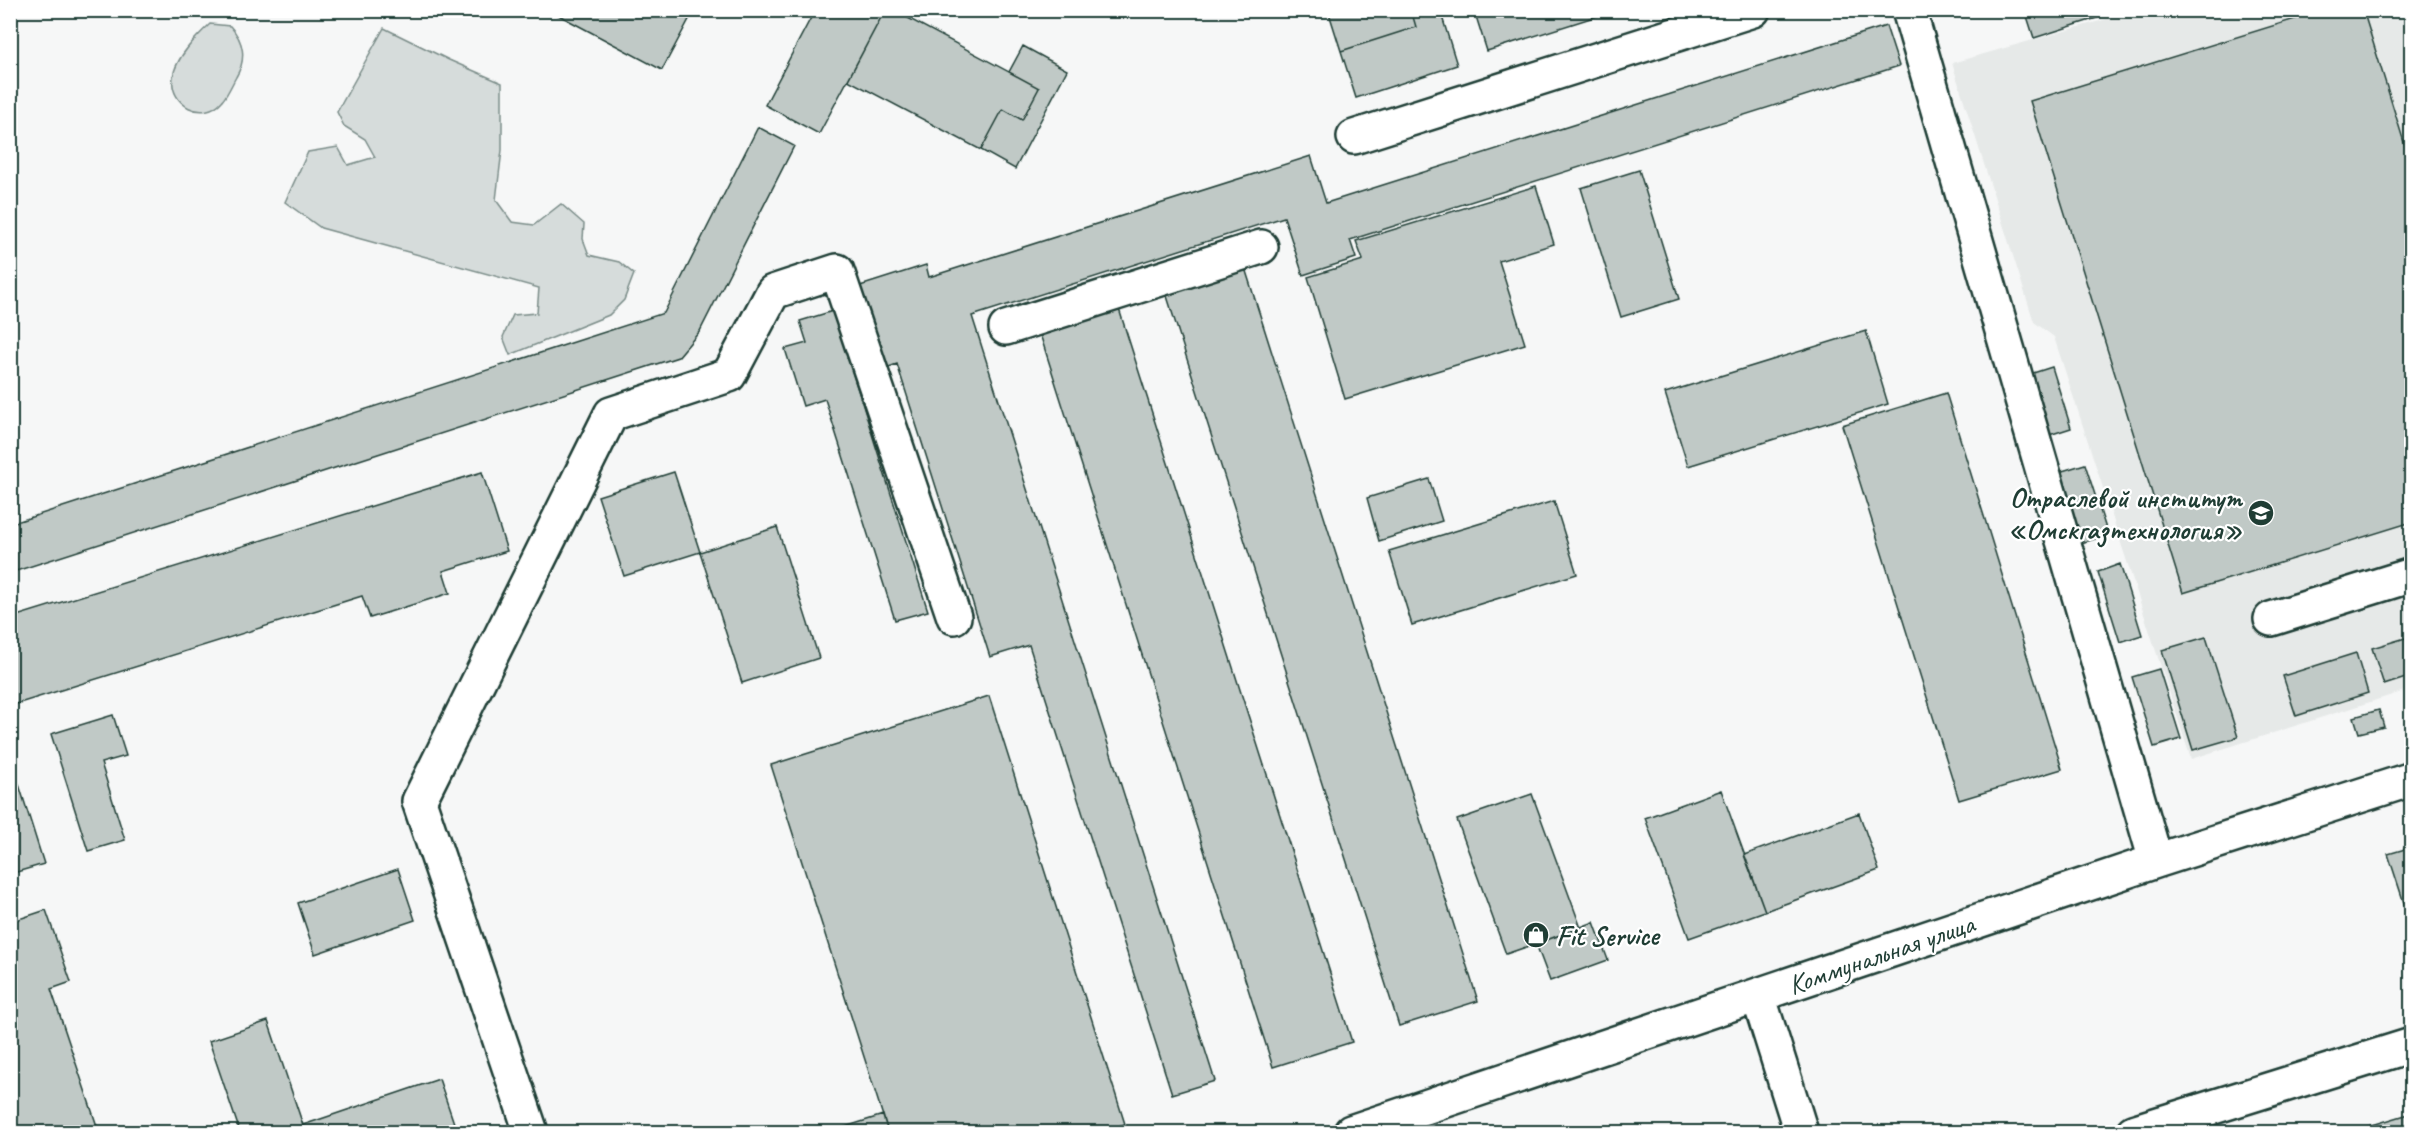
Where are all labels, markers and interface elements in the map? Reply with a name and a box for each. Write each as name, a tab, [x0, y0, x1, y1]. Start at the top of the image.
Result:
place label: Отраслевой институт «Омскгазтехнология»	[2008, 480, 2244, 548]
school or university icon: Отраслевой институт «Омскгазтехнология»	[2246, 498, 2276, 528]
street label: Коммунальная улица	[1783, 905, 1980, 1002]
place label: Fit Service	[1556, 918, 1661, 953]
shop icon: Fit Service	[1521, 920, 1551, 950]

